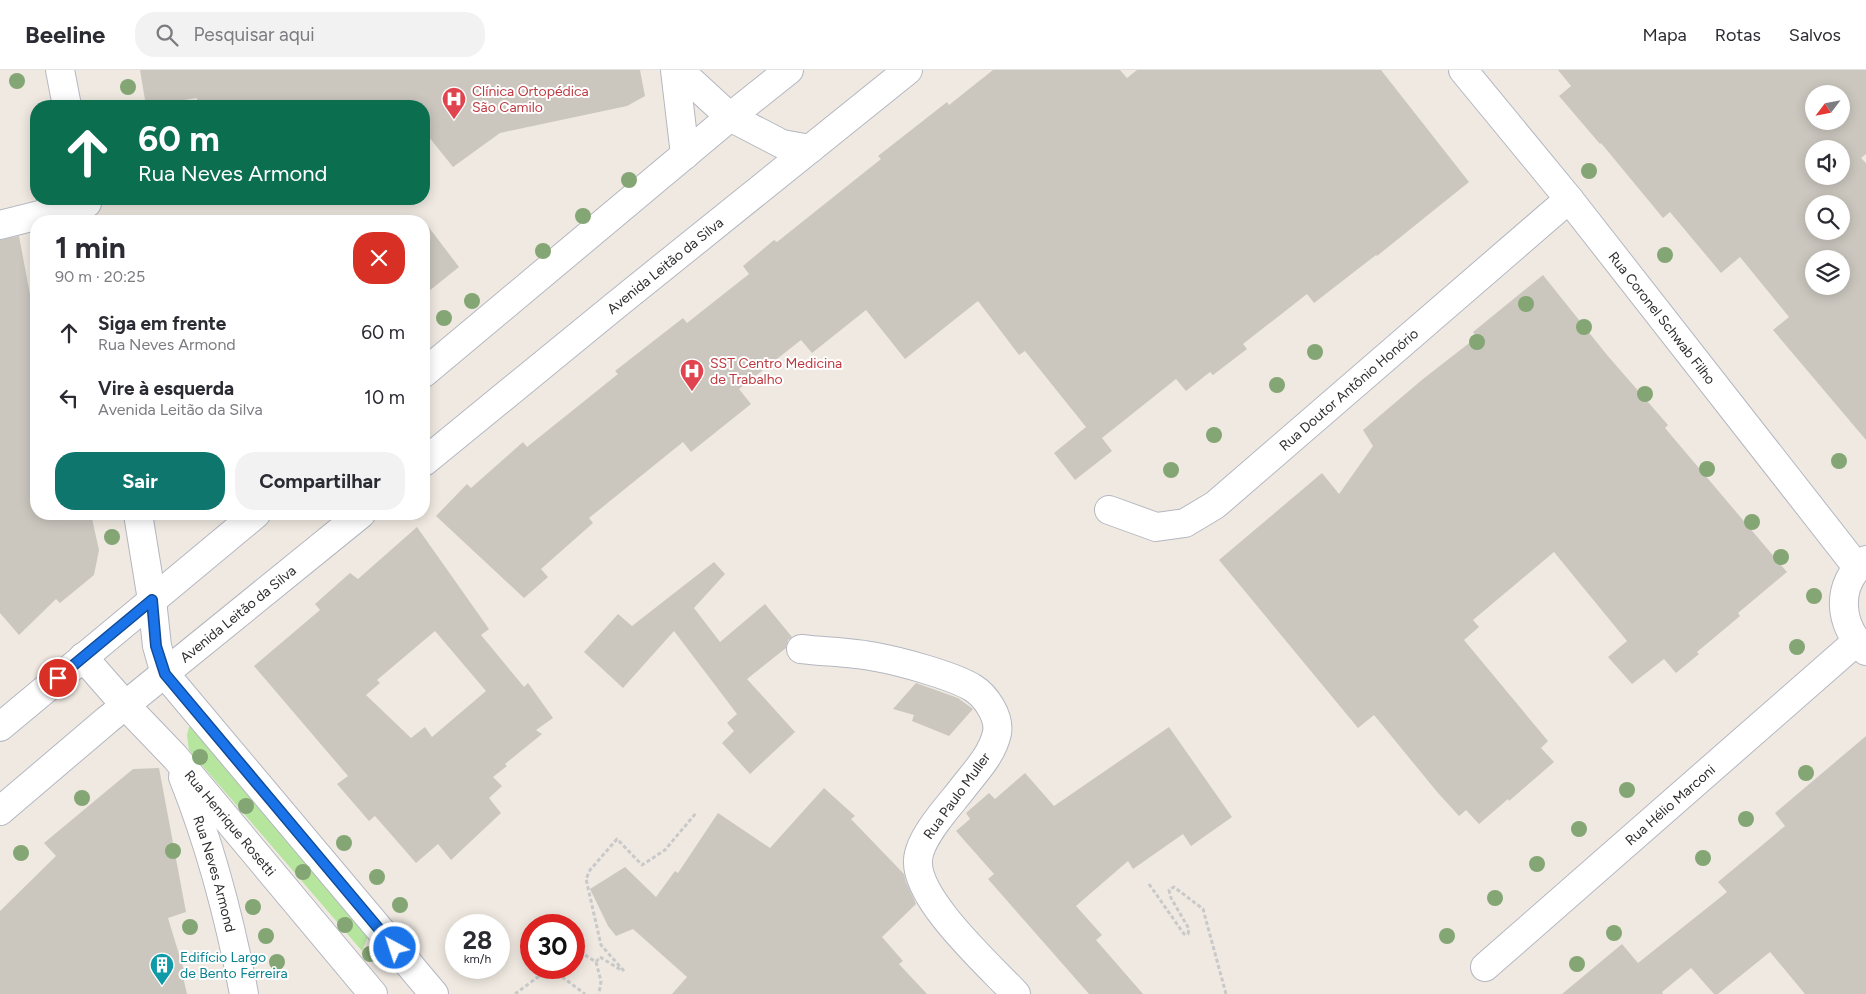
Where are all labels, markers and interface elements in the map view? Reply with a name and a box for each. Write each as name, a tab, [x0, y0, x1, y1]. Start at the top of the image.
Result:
search box	[135, 12, 485, 57]
text: Beeline	[25, 20, 105, 49]
icon: search	[153, 21, 181, 49]
text: Pesquisar aqui	[193, 23, 315, 46]
text: Mapa	[1643, 24, 1687, 46]
text: Rotas	[1715, 24, 1761, 46]
text: Salvos	[1789, 24, 1841, 46]
place label: Clínica Ortopédica São Camilo	[472, 83, 589, 116]
north arrow	[1805, 85, 1850, 130]
map controls	[1805, 85, 1850, 295]
hospital icon: Clínica Ortopédica São Camilo	[441, 86, 467, 120]
text: 60 m	[138, 118, 220, 160]
icon: ahead	[55, 120, 120, 185]
button: sound	[1805, 140, 1850, 185]
text: Rua Neves Armond	[138, 160, 327, 187]
button: search	[1805, 195, 1850, 240]
street label: Avenida Leitão da Silva	[604, 214, 727, 317]
text: 1 min	[55, 229, 126, 266]
button: close	[353, 232, 405, 284]
street label: Rua Coronel Schwab Filho	[1605, 248, 1719, 388]
button: layers	[1805, 250, 1850, 295]
text: 90 m · 20:25	[55, 267, 145, 286]
text: Siga em frente	[98, 312, 226, 335]
icon: ahead	[55, 319, 83, 347]
text: 60 m	[361, 321, 405, 344]
street label: Rua Doutor Antônio Honório	[1276, 325, 1422, 454]
text: Rua Neves Armond	[98, 335, 236, 354]
place label: SST Centro Medicina de Trabalho	[710, 355, 842, 388]
hospital icon: SST Centro Medicina de Trabalho	[679, 358, 705, 392]
text: Vire à esquerda	[98, 377, 234, 400]
icon: left	[55, 384, 83, 412]
text: 10 m	[364, 386, 405, 409]
text: Avenida Leitão da Silva	[98, 400, 263, 419]
button: Sair	[55, 452, 225, 510]
button: Compartilhar	[235, 452, 405, 510]
street label: Avenida Leitão da Silva	[177, 562, 299, 666]
pin	[37, 657, 79, 699]
icon: arrive	[44, 664, 72, 692]
street label: Rua Paulo Muller	[920, 749, 994, 843]
street label: Rua Hélio Marconi	[1622, 761, 1718, 849]
street label: Rua Henrique Rosetti	[181, 767, 279, 880]
street label: Rua Neves Armond	[190, 813, 239, 934]
speed limit sign: 30	[520, 914, 585, 979]
position arrow	[368, 921, 420, 973]
text: 28	[463, 925, 492, 955]
place label: Edifício Largo de Bento Ferreira	[180, 949, 288, 982]
building icon: Edifício Largo de Bento Ferreira	[149, 952, 175, 986]
text: km/h	[464, 952, 491, 966]

